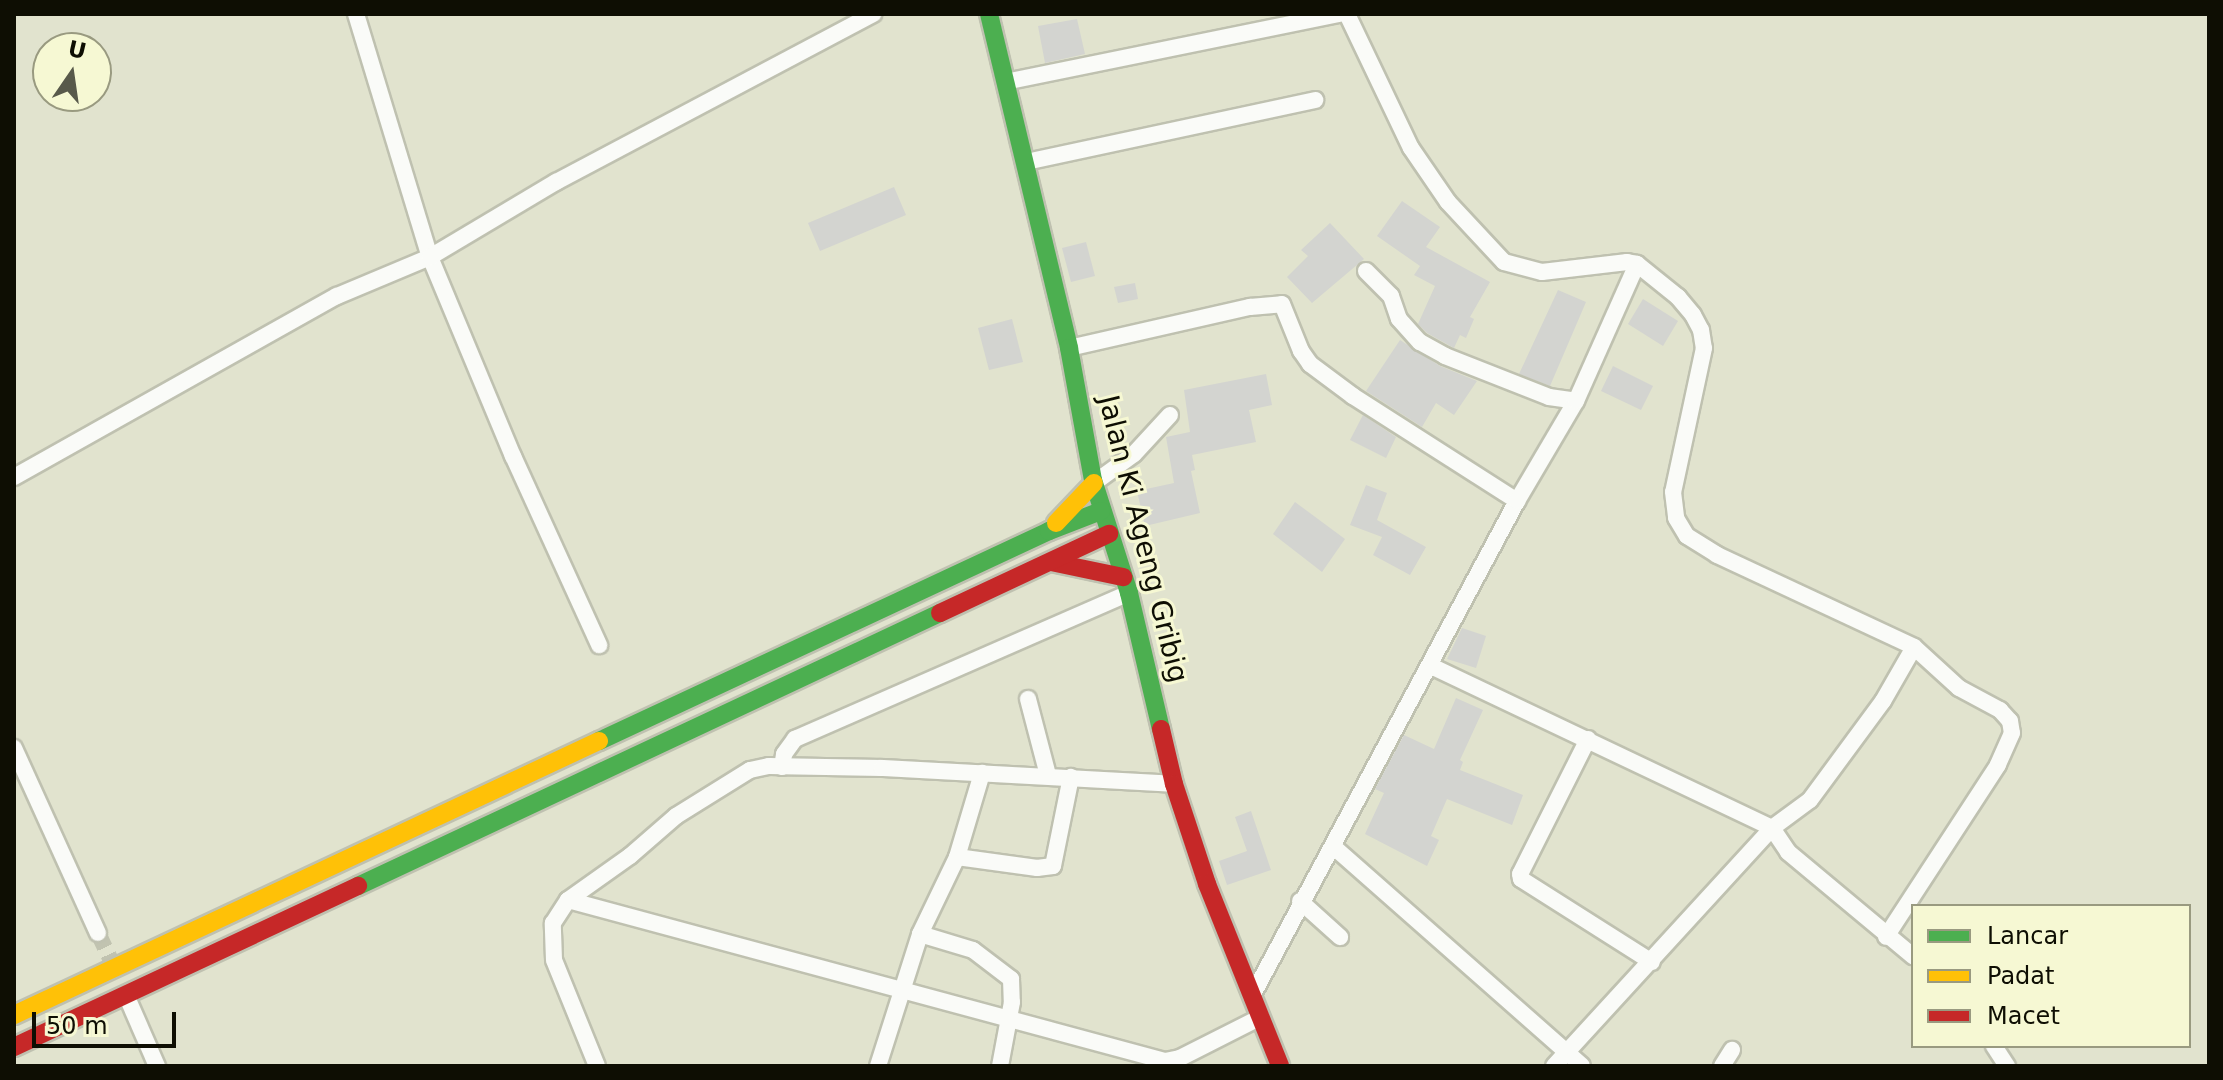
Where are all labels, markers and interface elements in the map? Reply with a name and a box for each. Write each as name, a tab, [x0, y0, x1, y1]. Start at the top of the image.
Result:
north arrow	[32, 32, 112, 112]
text: U	[66, 36, 89, 64]
street label: Jalan Ki Ageng Gribig	[1091, 392, 1195, 686]
legend	[1911, 904, 2191, 1048]
text: Lancar	[1987, 922, 2068, 950]
text: Padat	[1987, 962, 2054, 990]
scale bar	[36, 996, 180, 1046]
text: Macet	[1987, 1002, 2060, 1030]
text: 50 m	[46, 1012, 108, 1040]

